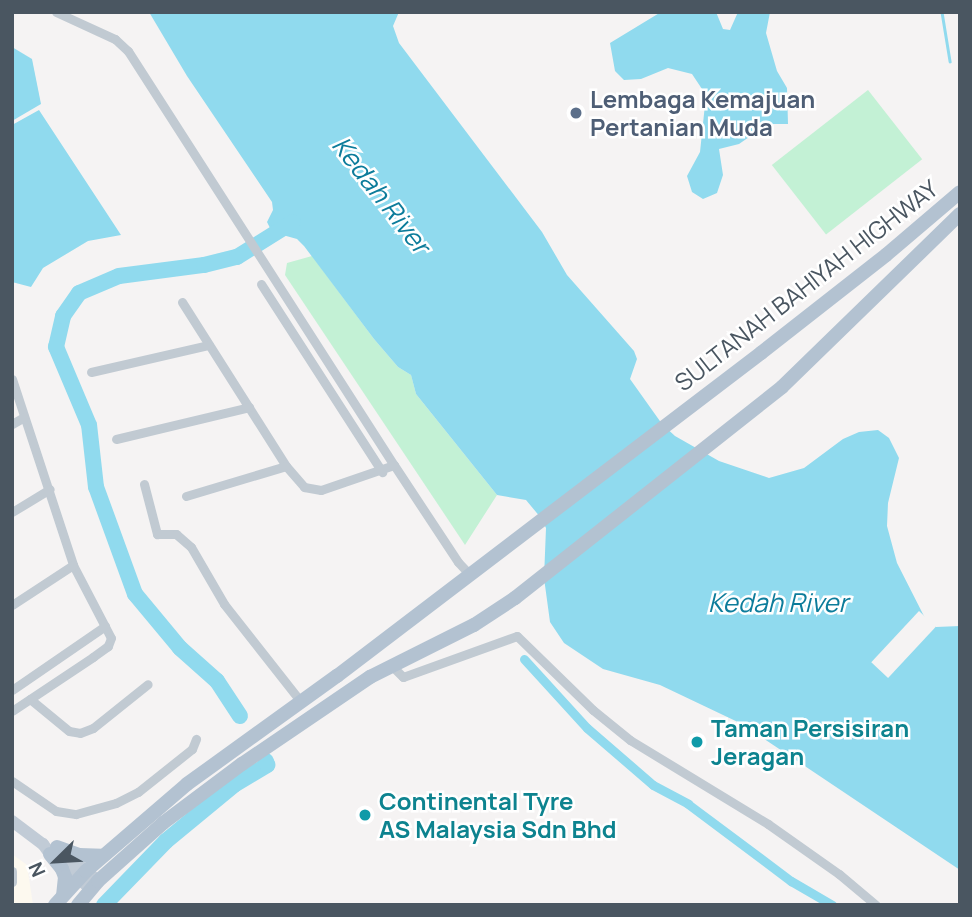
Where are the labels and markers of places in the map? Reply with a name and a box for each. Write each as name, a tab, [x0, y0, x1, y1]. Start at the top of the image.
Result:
place label: Lembaga Kemajuan Pertanian Muda	[590, 85, 815, 141]
marker: Lembaga Kemajuan Pertanian Muda	[568, 105, 584, 121]
place label: Taman Persisiran Jeragan	[711, 714, 909, 770]
marker: Taman Persisiran Jeragan	[689, 734, 705, 750]
place label: Continental Tyre AS Malaysia Sdn Bhd	[379, 787, 617, 843]
marker: Continental Tyre AS Malaysia Sdn Bhd	[357, 807, 373, 823]

